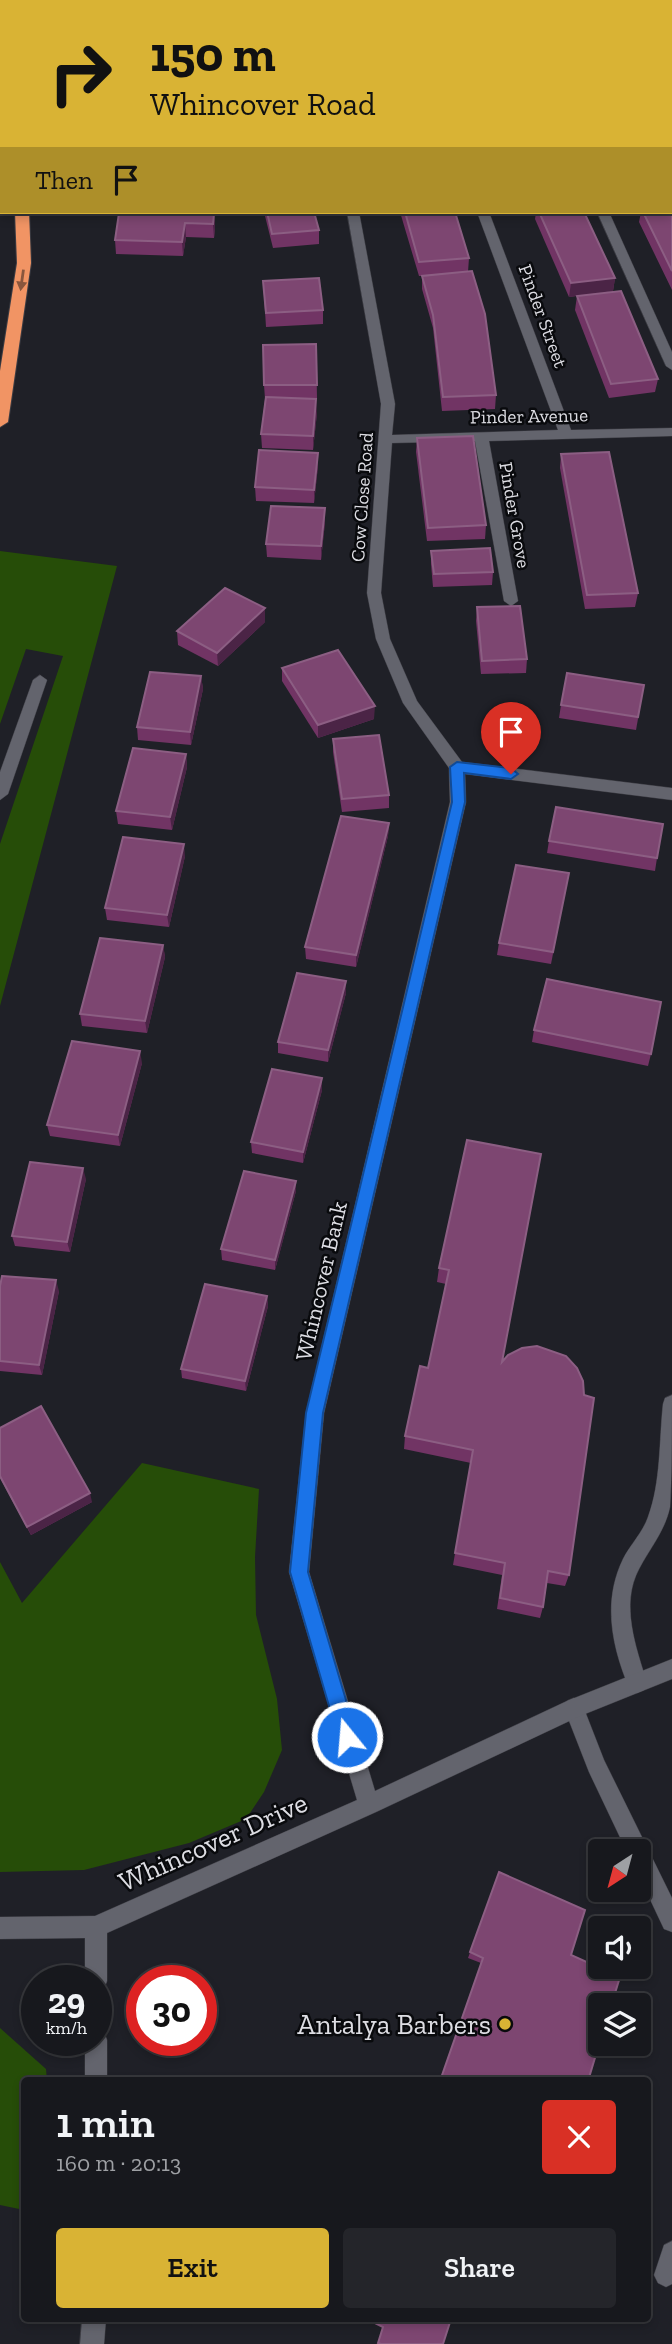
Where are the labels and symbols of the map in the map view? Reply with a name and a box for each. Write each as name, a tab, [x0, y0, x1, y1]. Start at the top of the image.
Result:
street label: Pinder Street	[514, 261, 572, 371]
one-way arrow	[16, 269, 27, 291]
street label: Pinder Avenue	[470, 403, 588, 429]
street label: Cow Close Road	[346, 431, 378, 563]
street label: Pinder Grove	[494, 460, 536, 570]
pin	[481, 702, 541, 774]
street label: Whincover Bank	[289, 1198, 353, 1363]
position arrow	[310, 1700, 384, 1774]
street label: Whincover Drive	[114, 1786, 312, 1898]
north arrow	[588, 1839, 651, 1902]
speed limit sign: 30	[126, 1965, 217, 2056]
place label: Antalya Barbers	[297, 2008, 491, 2041]
marker: Antalya Barbers	[497, 2016, 513, 2032]

